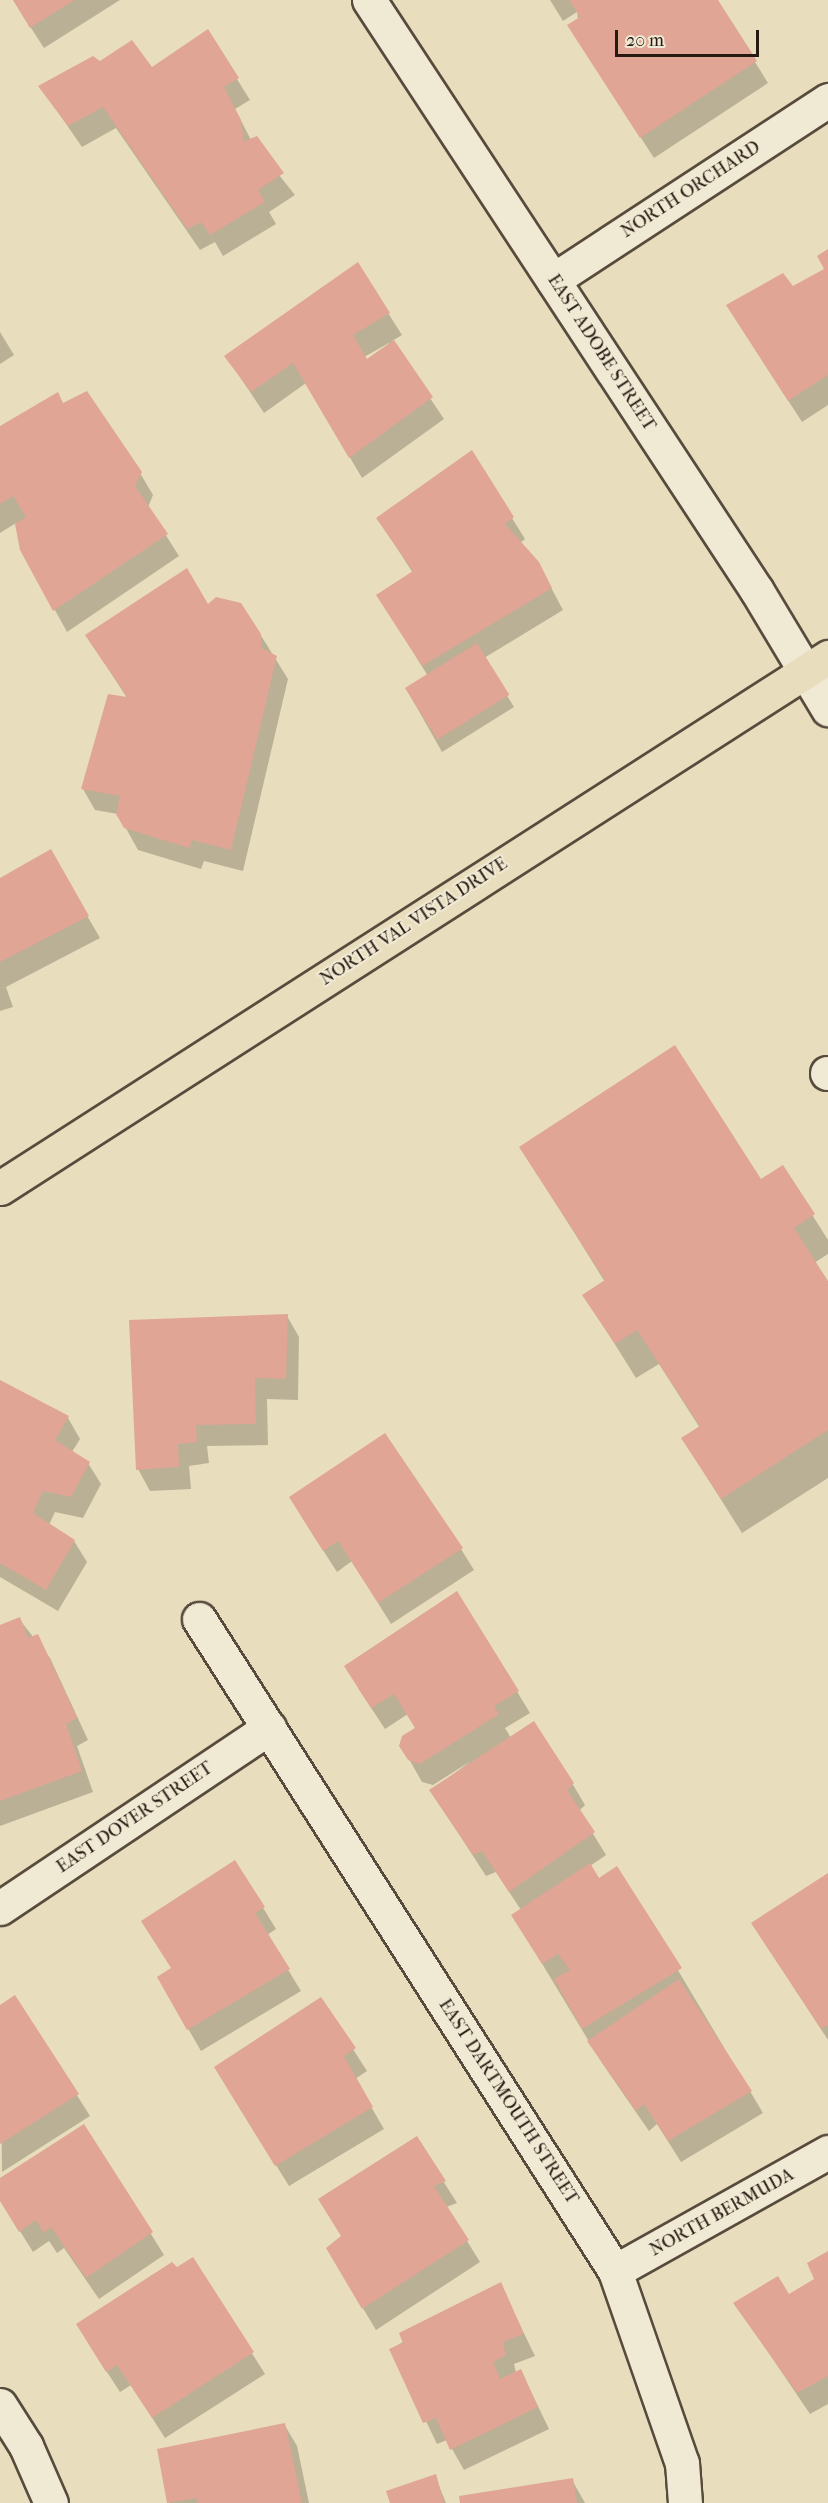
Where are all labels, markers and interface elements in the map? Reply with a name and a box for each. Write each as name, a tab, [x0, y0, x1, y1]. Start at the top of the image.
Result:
scale bar	[618, 18, 762, 56]
text: 20 m	[626, 30, 664, 51]
street label: NORTH ORCHARD	[617, 137, 765, 243]
street label: EAST ADOBE STREET	[542, 271, 660, 435]
street label: NORTH VAL VISTA DRIVE	[316, 853, 512, 991]
street label: EAST DOVER STREET	[53, 1758, 217, 1878]
street label: EAST DARTMOUTH STREET	[433, 1995, 583, 2209]
street label: NORTH BERMUDA	[646, 2164, 798, 2262]

